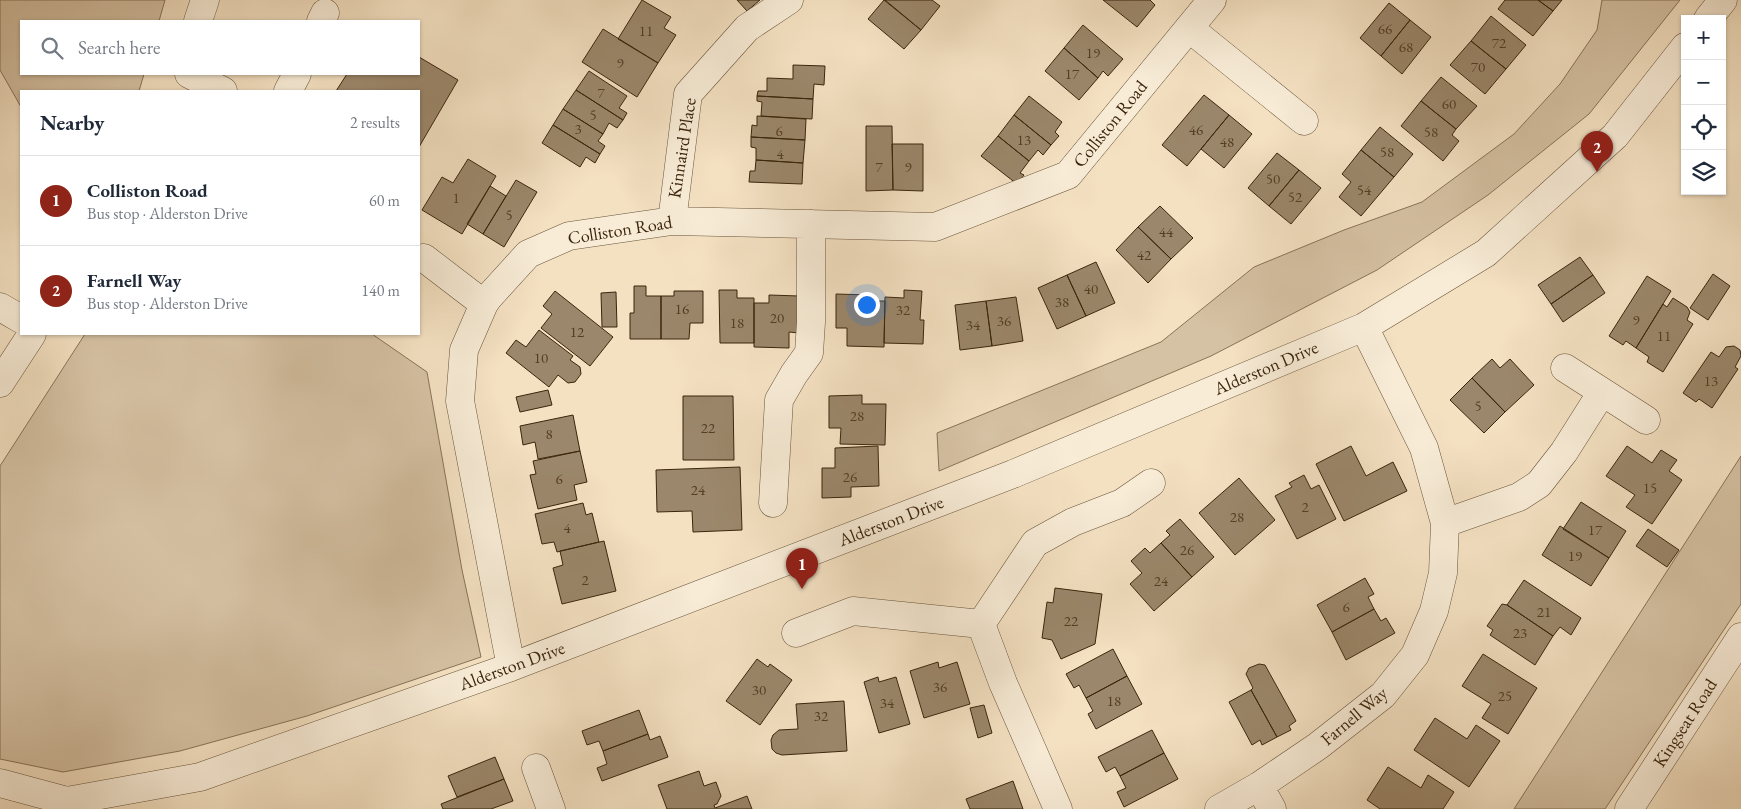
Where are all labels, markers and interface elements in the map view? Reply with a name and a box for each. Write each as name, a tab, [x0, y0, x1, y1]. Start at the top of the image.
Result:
map controls	[1681, 15, 1726, 195]
button: +	[1681, 15, 1726, 60]
house number: 66	[1378, 19, 1392, 38]
search box	[20, 20, 420, 75]
house number: 11	[639, 21, 653, 40]
house number: 72	[1492, 33, 1507, 52]
icon: search	[38, 34, 66, 62]
text: Search here	[78, 35, 160, 60]
house number: 68	[1399, 37, 1413, 56]
house number: 19	[1086, 43, 1100, 62]
house number: 9	[616, 53, 624, 72]
house number: 70	[1471, 57, 1485, 76]
button: −	[1681, 60, 1726, 105]
house number: 17	[1065, 64, 1080, 83]
street label: Colliston Road	[1067, 75, 1152, 172]
house number: 7	[597, 83, 605, 102]
house number: 60	[1442, 94, 1456, 113]
street label: Kinnaird Place	[662, 96, 701, 200]
house number: 5	[589, 105, 597, 124]
button: locate	[1681, 105, 1726, 150]
text: Nearby	[40, 109, 104, 136]
text: 2 results	[350, 112, 400, 133]
house number: 3	[574, 119, 582, 138]
house number: 46	[1189, 120, 1203, 139]
house number: 6	[775, 121, 783, 140]
house number: 58	[1424, 122, 1438, 141]
house number: 13	[1017, 130, 1031, 149]
pin: 2	[1581, 131, 1613, 172]
house number: 48	[1220, 132, 1234, 151]
house number: 58	[1380, 142, 1394, 161]
house number: 4	[776, 144, 784, 163]
button: layers	[1681, 150, 1726, 195]
house number: 7	[875, 157, 883, 176]
house number: 9	[904, 157, 912, 176]
house number: 50	[1266, 169, 1280, 188]
text: Colliston Road	[87, 178, 208, 203]
house number: 54	[1357, 180, 1372, 199]
house number: 52	[1288, 187, 1303, 206]
house number: 1	[452, 188, 460, 207]
text: 1	[52, 190, 60, 211]
text: 60 m	[369, 190, 400, 211]
text: Bus stop · Alderston Drive	[87, 203, 248, 224]
house number: 5	[505, 205, 513, 224]
street label: Colliston Road	[566, 210, 675, 249]
house number: 44	[1159, 222, 1174, 241]
house number: 42	[1137, 245, 1152, 264]
text: Farnell Way	[87, 268, 181, 293]
house number: 40	[1084, 279, 1098, 298]
text: 2	[52, 280, 60, 301]
text: 140 m	[361, 280, 400, 301]
your location	[854, 292, 880, 318]
house number: 38	[1055, 292, 1069, 311]
text: Bus stop · Alderston Drive	[87, 293, 248, 314]
house number: 16	[675, 299, 689, 318]
house number: 32	[896, 300, 911, 319]
house number: 20	[770, 308, 784, 327]
house number: 9	[1632, 310, 1640, 329]
house number: 36	[997, 311, 1011, 330]
house number: 18	[730, 313, 744, 332]
house number: 34	[966, 315, 981, 334]
house number: 12	[570, 322, 585, 341]
house number: 11	[1657, 326, 1671, 345]
street label: Alderston Drive	[1209, 335, 1321, 400]
house number: 10	[534, 348, 548, 367]
house number: 13	[1704, 371, 1718, 390]
house number: 5	[1474, 396, 1482, 415]
house number: 28	[850, 406, 864, 425]
house number: 22	[701, 418, 716, 437]
house number: 8	[545, 424, 553, 443]
house number: 26	[843, 467, 857, 486]
house number: 6	[555, 469, 563, 488]
house number: 15	[1643, 478, 1657, 497]
house number: 24	[691, 480, 706, 499]
street label: Alderston Drive	[834, 490, 947, 551]
house number: 2	[1301, 497, 1309, 516]
house number: 28	[1230, 507, 1244, 526]
house number: 4	[563, 518, 571, 537]
house number: 17	[1588, 520, 1603, 539]
house number: 26	[1180, 540, 1194, 559]
house number: 19	[1568, 546, 1582, 565]
pin: 1	[786, 548, 818, 589]
house number: 2	[581, 570, 589, 589]
house number: 24	[1154, 571, 1169, 590]
house number: 6	[1342, 597, 1350, 616]
house number: 21	[1537, 602, 1551, 621]
house number: 22	[1064, 611, 1079, 630]
house number: 23	[1513, 623, 1527, 642]
street label: Alderston Drive	[455, 636, 568, 696]
street label: Kingseat Road	[1647, 673, 1722, 771]
house number: 36	[933, 677, 947, 696]
house number: 30	[752, 680, 766, 699]
street label: Farnell Way	[1316, 681, 1392, 750]
house number: 25	[1498, 686, 1512, 705]
house number: 18	[1107, 691, 1121, 710]
house number: 34	[880, 693, 895, 712]
house number: 32	[814, 706, 829, 725]

